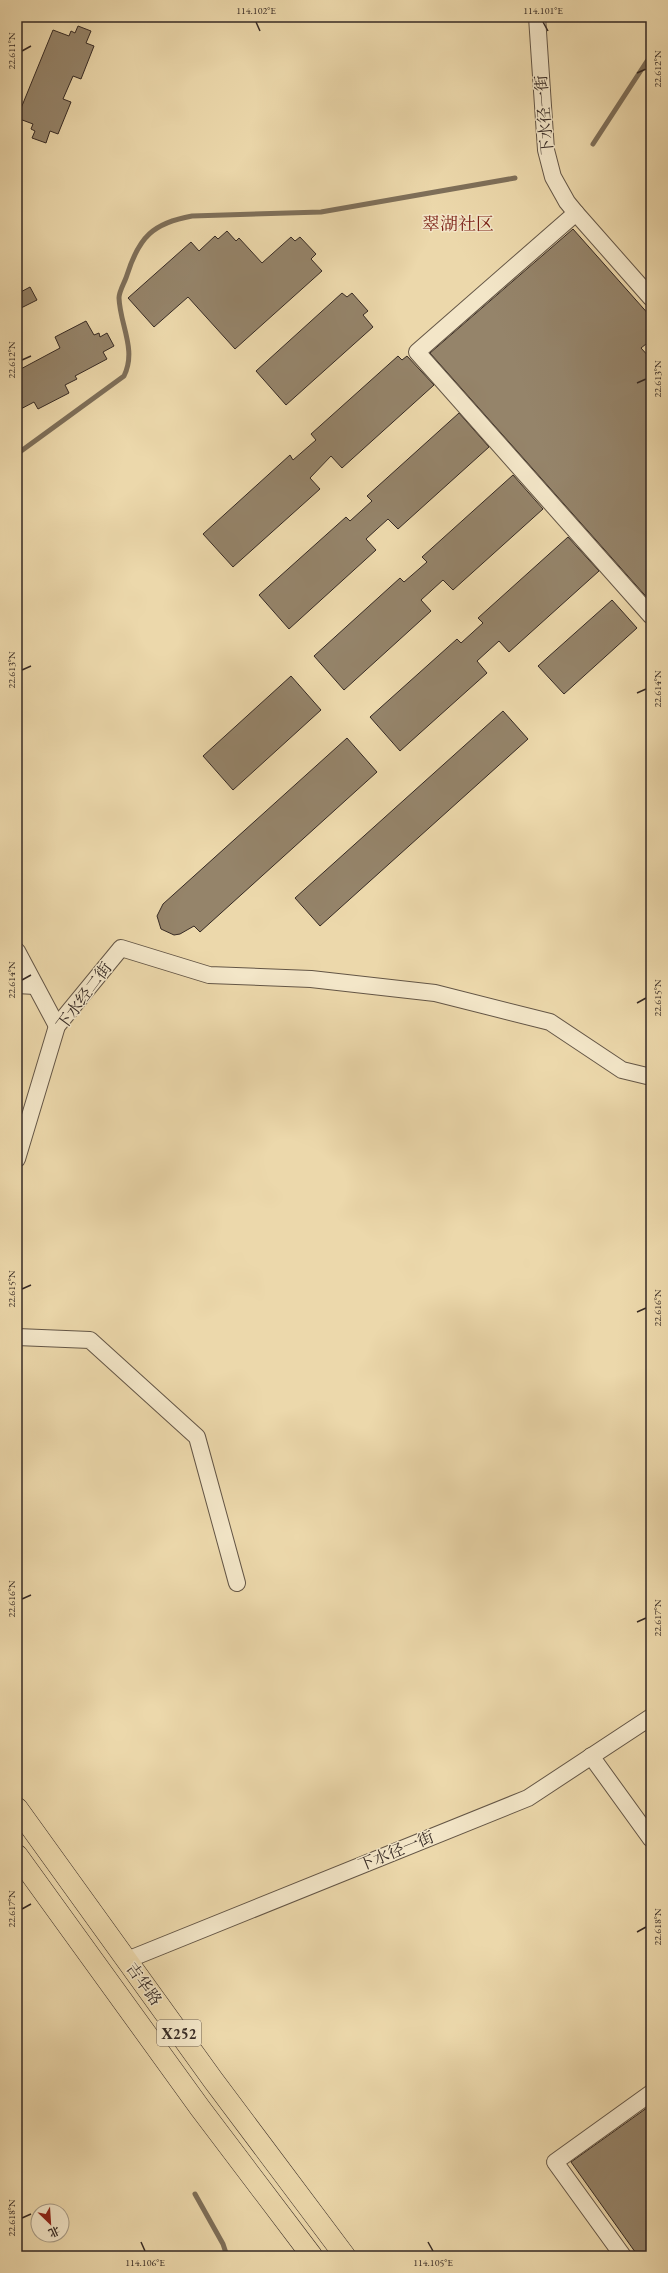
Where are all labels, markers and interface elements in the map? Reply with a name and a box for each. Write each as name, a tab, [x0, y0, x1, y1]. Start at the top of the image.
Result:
text: 114.102°E	[236, 4, 276, 17]
text: 114.101°E	[523, 4, 563, 17]
text: 22.611°N	[5, 32, 18, 70]
text: 22.612°N	[651, 50, 664, 88]
street label: 下水径一街	[530, 74, 558, 156]
district label: 翠湖社区	[422, 212, 494, 235]
text: 22.612°N	[5, 341, 18, 379]
text: 22.613°N	[651, 360, 664, 398]
text: 22.613°N	[5, 651, 18, 689]
text: 22.614°N	[651, 670, 664, 708]
street label: 下水经二街	[52, 958, 116, 1034]
text: 22.614°N	[5, 961, 18, 999]
text: 22.615°N	[651, 979, 664, 1017]
text: 22.615°N	[5, 1270, 18, 1308]
text: 22.616°N	[651, 1289, 664, 1327]
text: 22.616°N	[5, 1580, 18, 1618]
text: 22.617°N	[651, 1599, 664, 1637]
street label: 下水径一街	[355, 1826, 437, 1876]
text: 22.617°N	[5, 1890, 18, 1928]
text: 22.618°N	[651, 1908, 664, 1946]
street label: 吉华路	[121, 1958, 167, 2010]
road number: X252	[157, 2020, 201, 2046]
text: 22.618°N	[5, 2199, 18, 2237]
north arrow	[30, 2203, 70, 2243]
text: 北	[46, 2223, 62, 2241]
text: 114.106°E	[125, 2256, 165, 2269]
text: 114.105°E	[413, 2256, 453, 2269]

